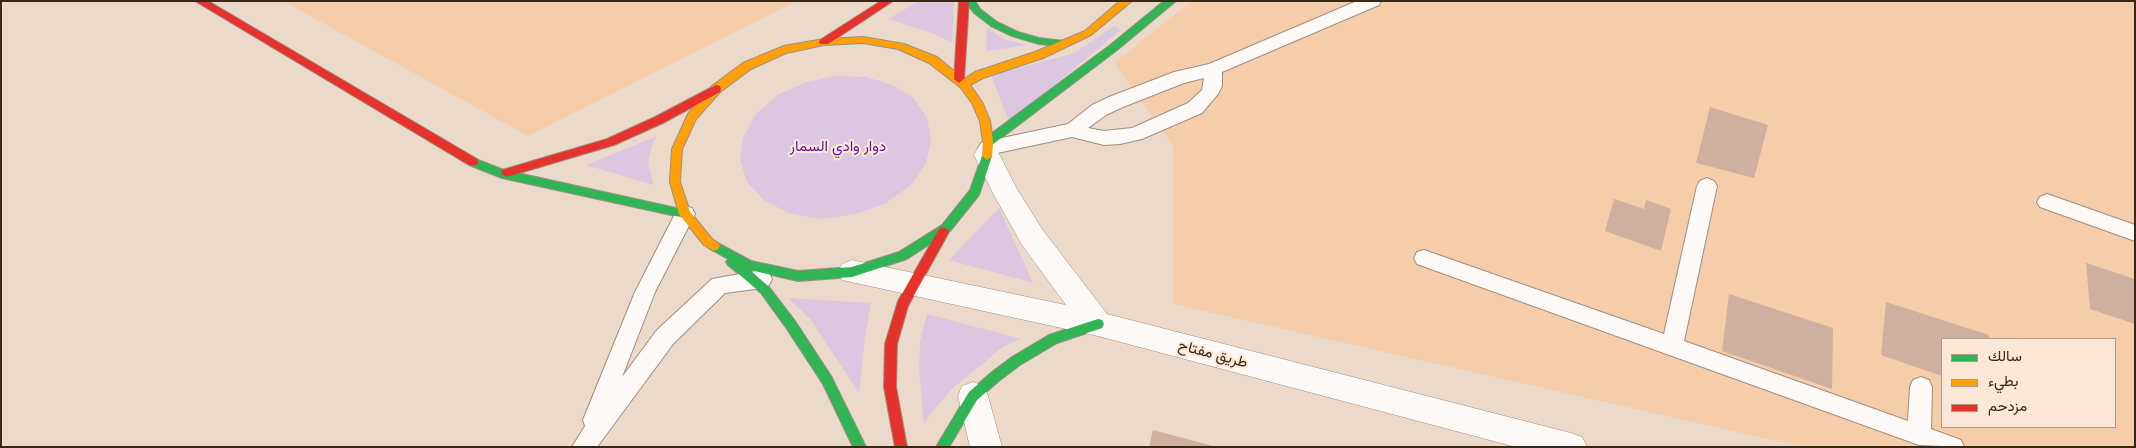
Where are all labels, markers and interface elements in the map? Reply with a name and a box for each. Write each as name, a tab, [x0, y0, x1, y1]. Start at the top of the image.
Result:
park label: دوار وادي السمار	[790, 138, 886, 156]
street label: طريق مفتاح	[1176, 336, 1250, 372]
legend	[1941, 338, 2116, 428]
text: سالك	[1988, 346, 2022, 365]
text: بطيء	[1988, 371, 2018, 390]
text: مزدحم	[1988, 396, 2027, 415]

